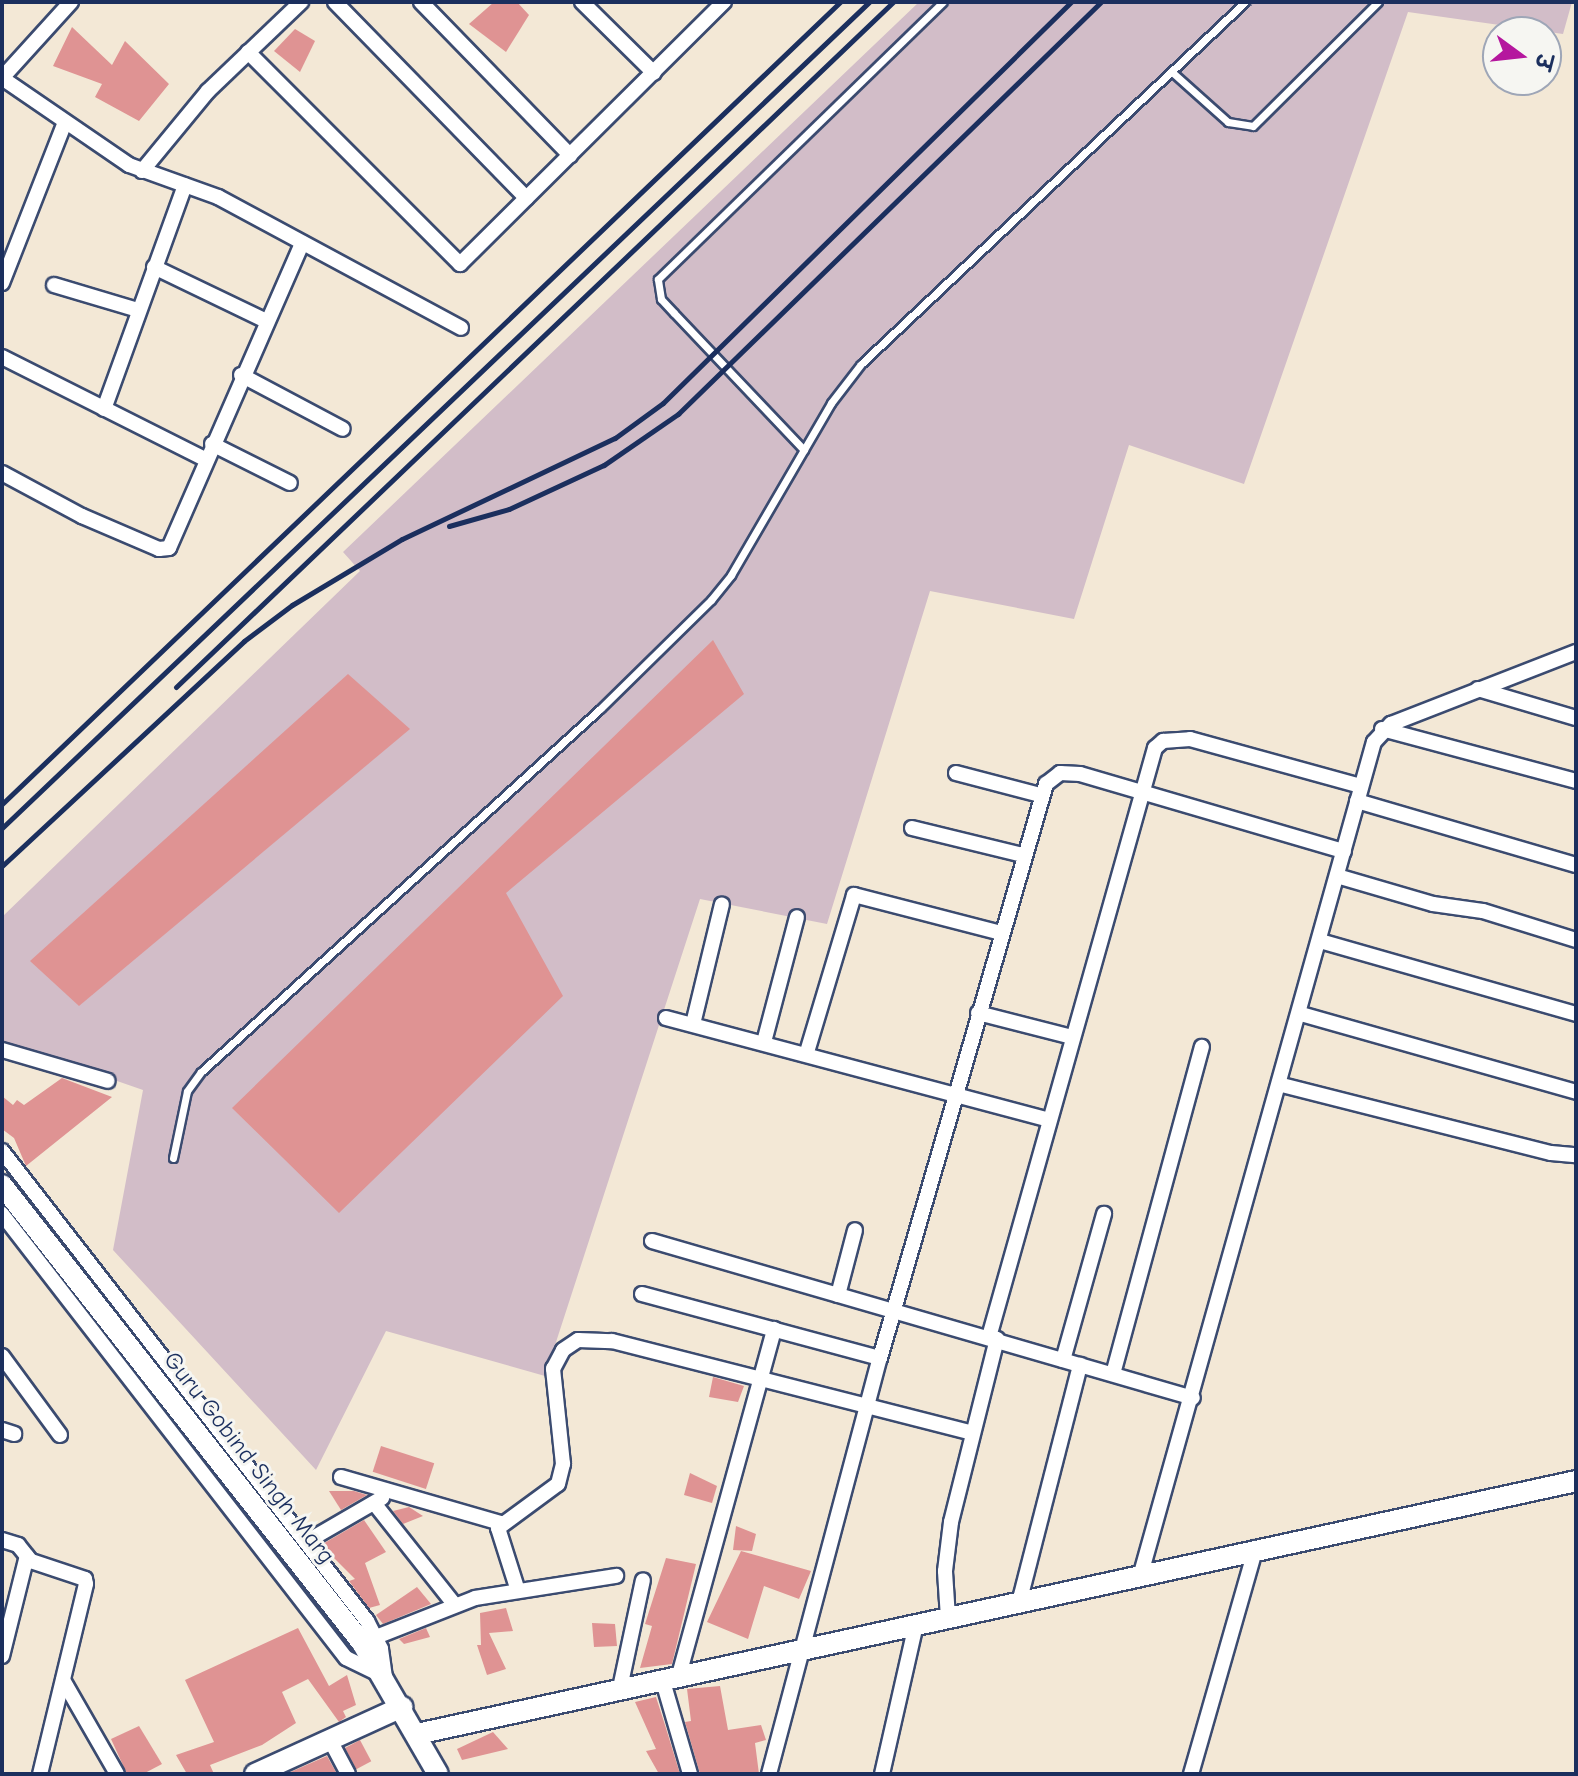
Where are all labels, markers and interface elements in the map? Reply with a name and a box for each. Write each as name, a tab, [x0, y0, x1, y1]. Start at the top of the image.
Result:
north arrow	[1482, 16, 1562, 96]
text: उ	[1529, 51, 1558, 72]
street label: Guru Gobind Singh Marg	[157, 1346, 341, 1570]

